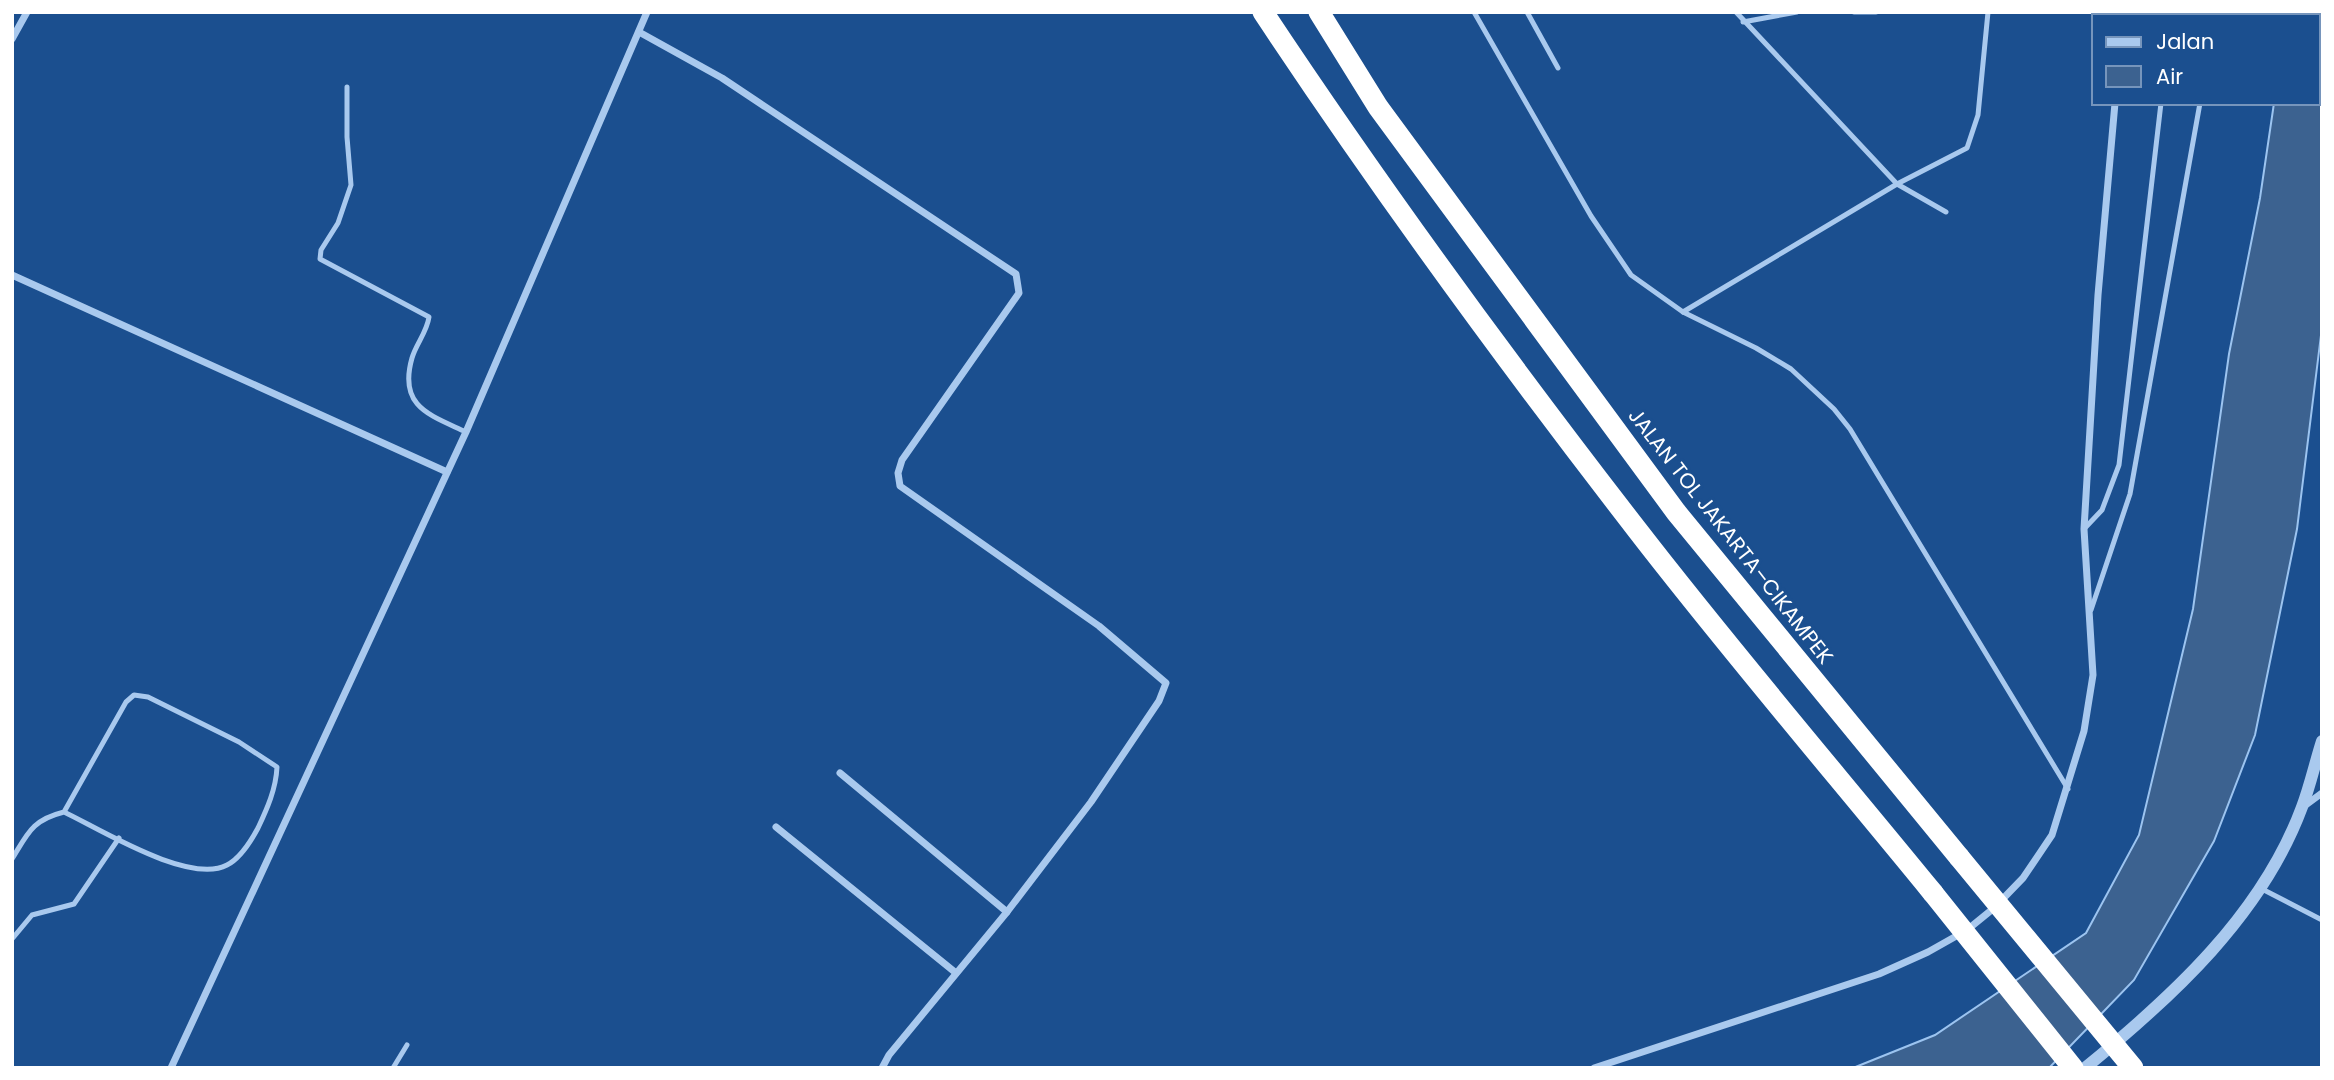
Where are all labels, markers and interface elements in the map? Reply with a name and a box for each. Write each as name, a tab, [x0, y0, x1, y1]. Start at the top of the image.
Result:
legend	[2092, 14, 2320, 105]
text: Jalan	[2156, 27, 2214, 56]
text: Air	[2156, 62, 2183, 91]
street label: JALAN TOL JAKARTA–CIKAMPEK	[1622, 402, 1840, 670]

